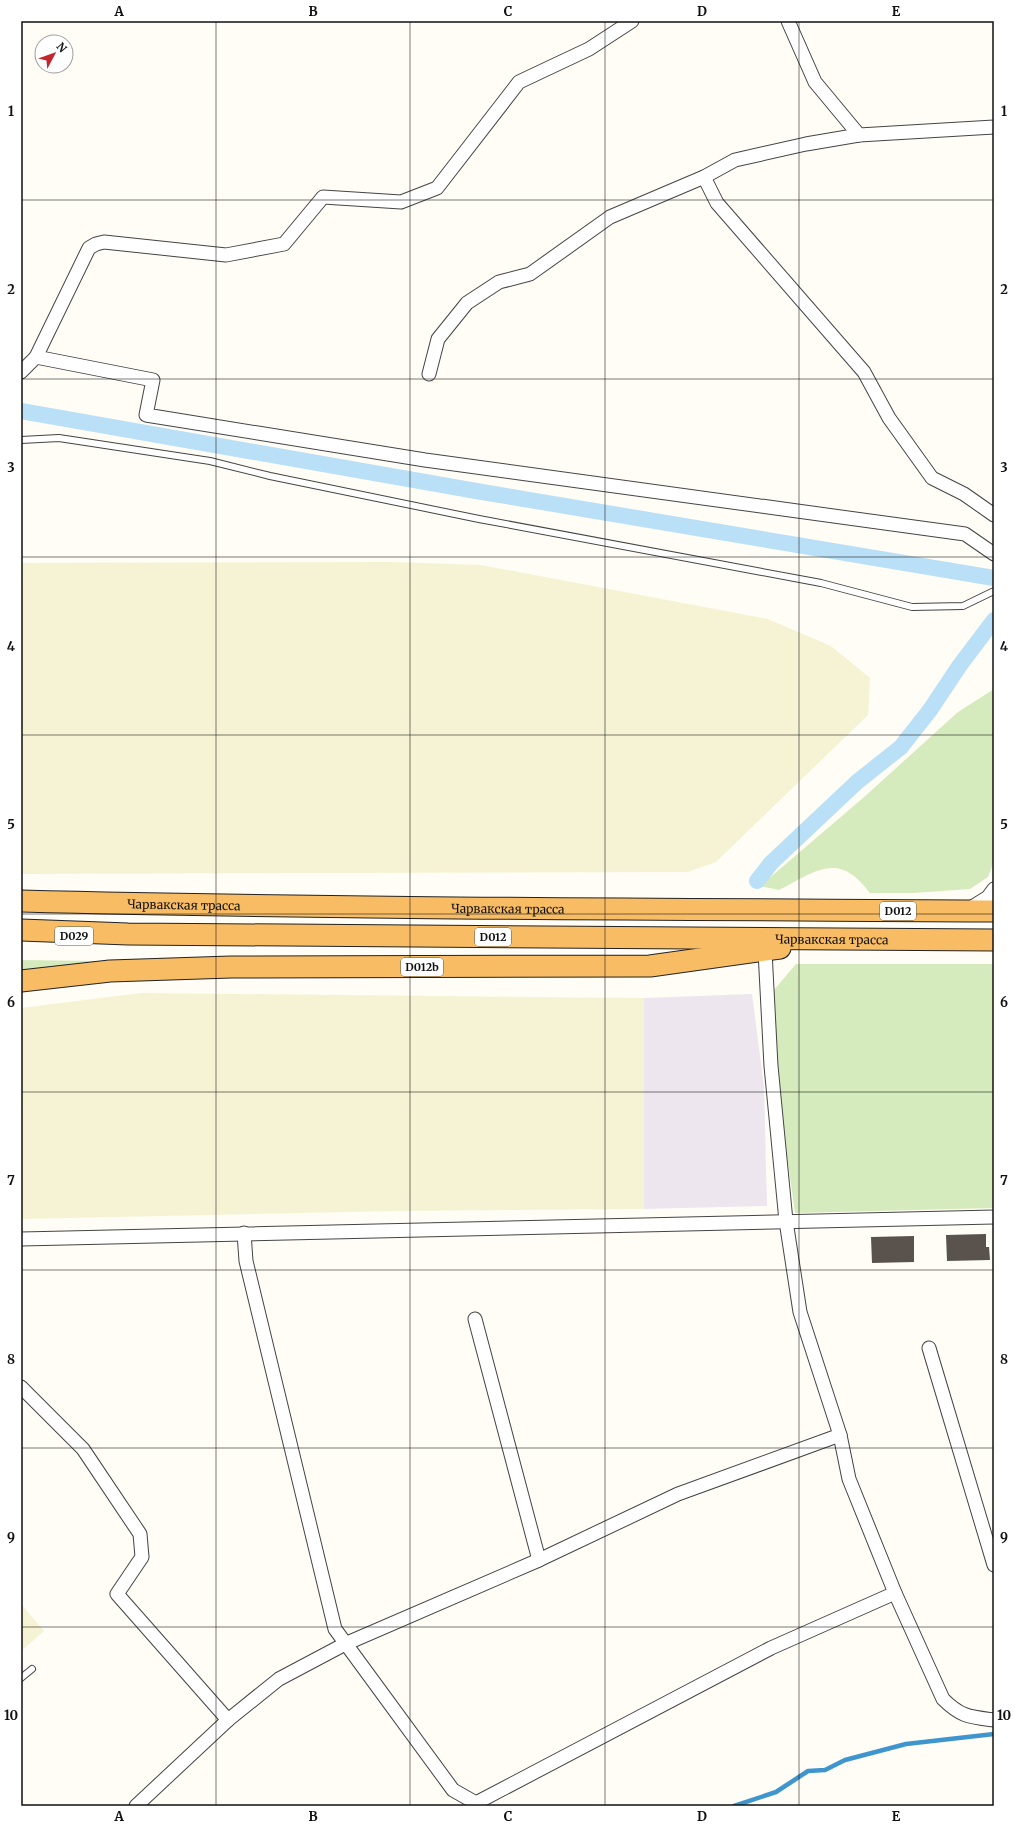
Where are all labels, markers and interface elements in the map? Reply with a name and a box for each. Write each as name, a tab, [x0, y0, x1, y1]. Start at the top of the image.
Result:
text: A	[113, 3, 124, 20]
text: B	[308, 3, 318, 20]
text: C	[504, 3, 513, 20]
text: D	[697, 3, 707, 20]
text: E	[892, 3, 901, 20]
north arrow	[34, 34, 74, 74]
text: N	[53, 40, 70, 56]
text: 1	[8, 103, 14, 120]
text: 1	[1001, 103, 1007, 120]
text: 2	[7, 281, 15, 298]
text: 2	[1000, 281, 1008, 298]
text: 3	[7, 459, 15, 476]
text: 3	[1000, 459, 1008, 476]
text: 4	[7, 638, 16, 655]
text: 4	[1000, 638, 1009, 655]
text: 5	[7, 816, 15, 833]
text: 5	[1000, 816, 1008, 833]
street label: Чарвакская трасса	[127, 896, 241, 913]
street label: Чарвакская трасса	[451, 900, 565, 916]
road number: D012	[880, 902, 916, 920]
road number: D029	[55, 927, 93, 945]
road number: D012	[475, 928, 511, 946]
street label: Чарвакская трасса	[775, 931, 889, 947]
road number: D012b	[401, 958, 443, 976]
text: 6	[7, 994, 15, 1011]
text: 6	[1000, 994, 1008, 1011]
text: 7	[7, 1172, 15, 1189]
text: 7	[1000, 1172, 1008, 1189]
text: 8	[7, 1351, 15, 1368]
text: 8	[1000, 1351, 1008, 1368]
text: 9	[7, 1529, 15, 1546]
text: 9	[1000, 1529, 1008, 1546]
text: 10	[4, 1707, 18, 1724]
text: 10	[997, 1707, 1011, 1724]
text: A	[113, 1808, 124, 1825]
text: B	[308, 1808, 318, 1825]
text: C	[504, 1808, 513, 1825]
text: D	[697, 1808, 707, 1825]
text: E	[892, 1808, 901, 1825]

